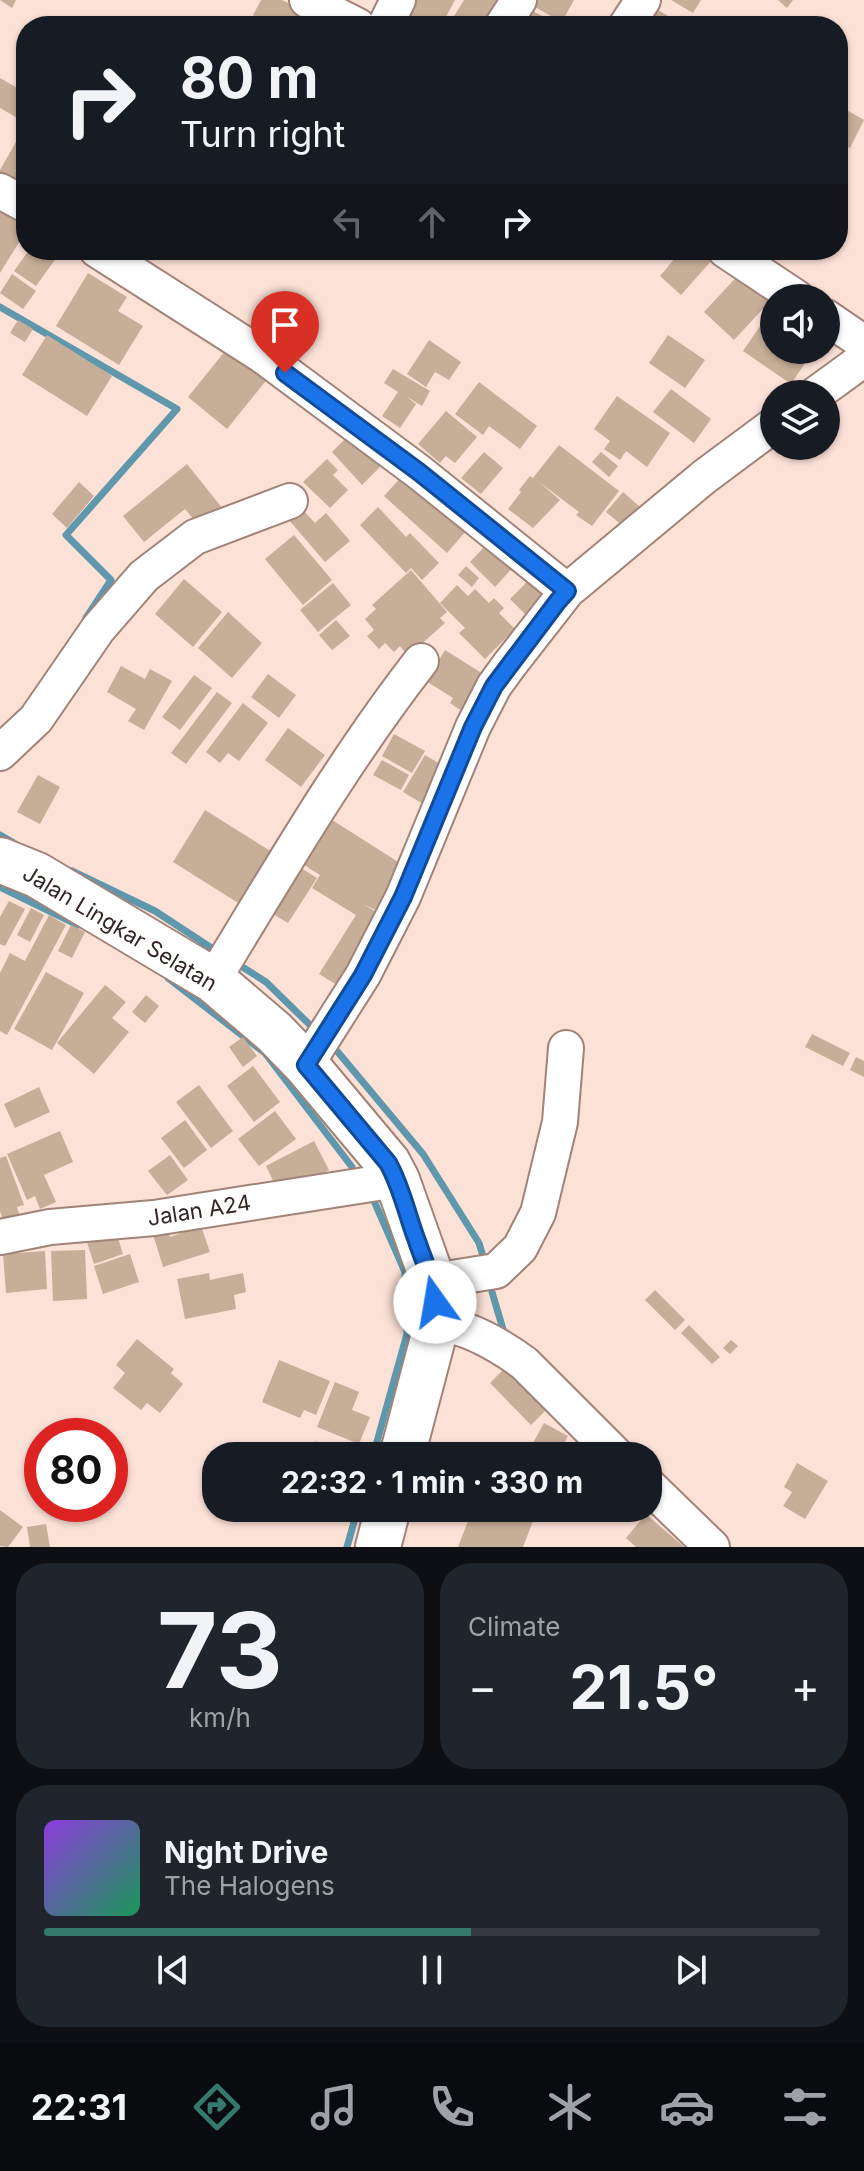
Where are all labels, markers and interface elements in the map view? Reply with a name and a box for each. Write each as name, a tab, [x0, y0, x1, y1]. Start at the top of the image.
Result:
text: 80 m	[180, 44, 319, 112]
icon: right	[48, 48, 152, 152]
text: Turn right	[180, 112, 345, 156]
icon: left	[326, 200, 370, 244]
icon: ahead	[410, 200, 454, 244]
icon: right	[494, 200, 538, 244]
map controls	[760, 284, 840, 460]
button: sound	[760, 284, 840, 364]
pin	[251, 291, 319, 373]
icon: arrive	[263, 303, 307, 347]
button: layers	[760, 380, 840, 460]
street label: Jalan Lingkar Selatan	[18, 860, 222, 996]
street label: Jalan A24	[145, 1189, 253, 1231]
position arrow	[393, 1260, 477, 1344]
speed limit sign: 80	[24, 1418, 128, 1522]
text: 22:32 · 1 min · 330 m	[281, 1464, 583, 1500]
text: 73	[157, 1587, 283, 1713]
text: Climate	[468, 1611, 560, 1642]
text: 21.5°	[570, 1651, 718, 1723]
text: −	[468, 1660, 497, 1714]
text: +	[791, 1660, 820, 1714]
text: km/h	[189, 1702, 251, 1733]
text: Night Drive	[164, 1834, 328, 1870]
text: The Halogens	[164, 1870, 335, 1901]
icon: previous	[151, 1948, 195, 1992]
icon: pause	[410, 1948, 454, 1992]
icon: next	[669, 1948, 713, 1992]
icon: directions	[189, 2079, 245, 2135]
icon: music	[306, 2079, 362, 2135]
icon: phone	[424, 2079, 480, 2135]
icon: climate	[542, 2079, 598, 2135]
icon: car	[659, 2079, 715, 2135]
icon: filters	[777, 2079, 833, 2135]
text: 22:31	[31, 2085, 127, 2129]

